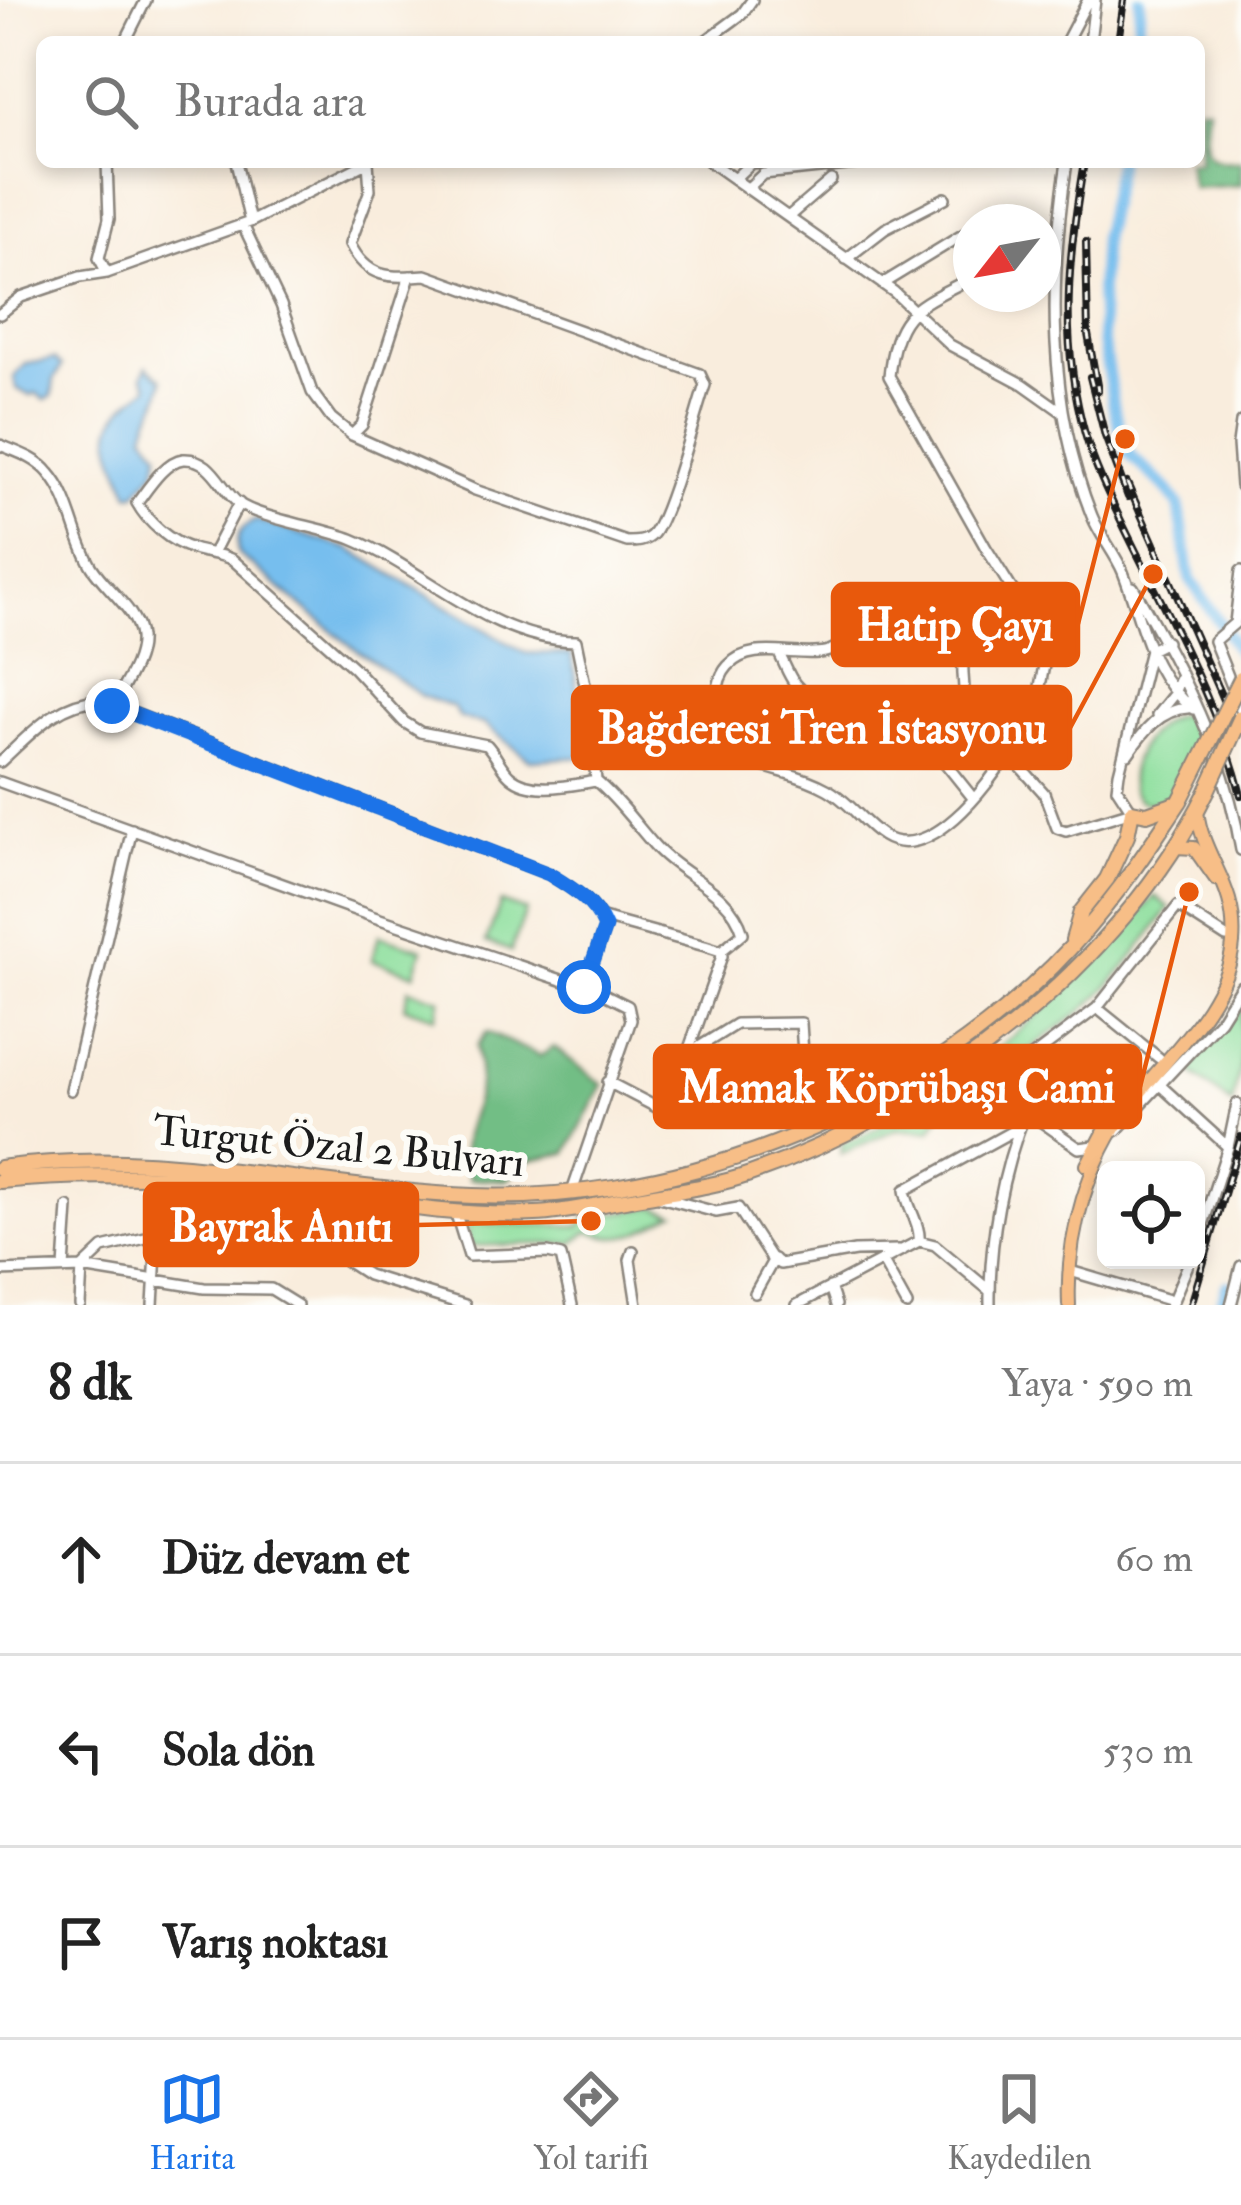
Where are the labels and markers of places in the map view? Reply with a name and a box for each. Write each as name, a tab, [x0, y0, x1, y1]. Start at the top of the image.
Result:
callout: Hatip Çayı	[833, 584, 1078, 665]
callout: Bağderesi Tren İstasyonu	[573, 687, 1070, 768]
callout: Mamak Köprübaşı Cami	[655, 1046, 1140, 1127]
callout: Bayrak Anıtı	[145, 1184, 417, 1265]

